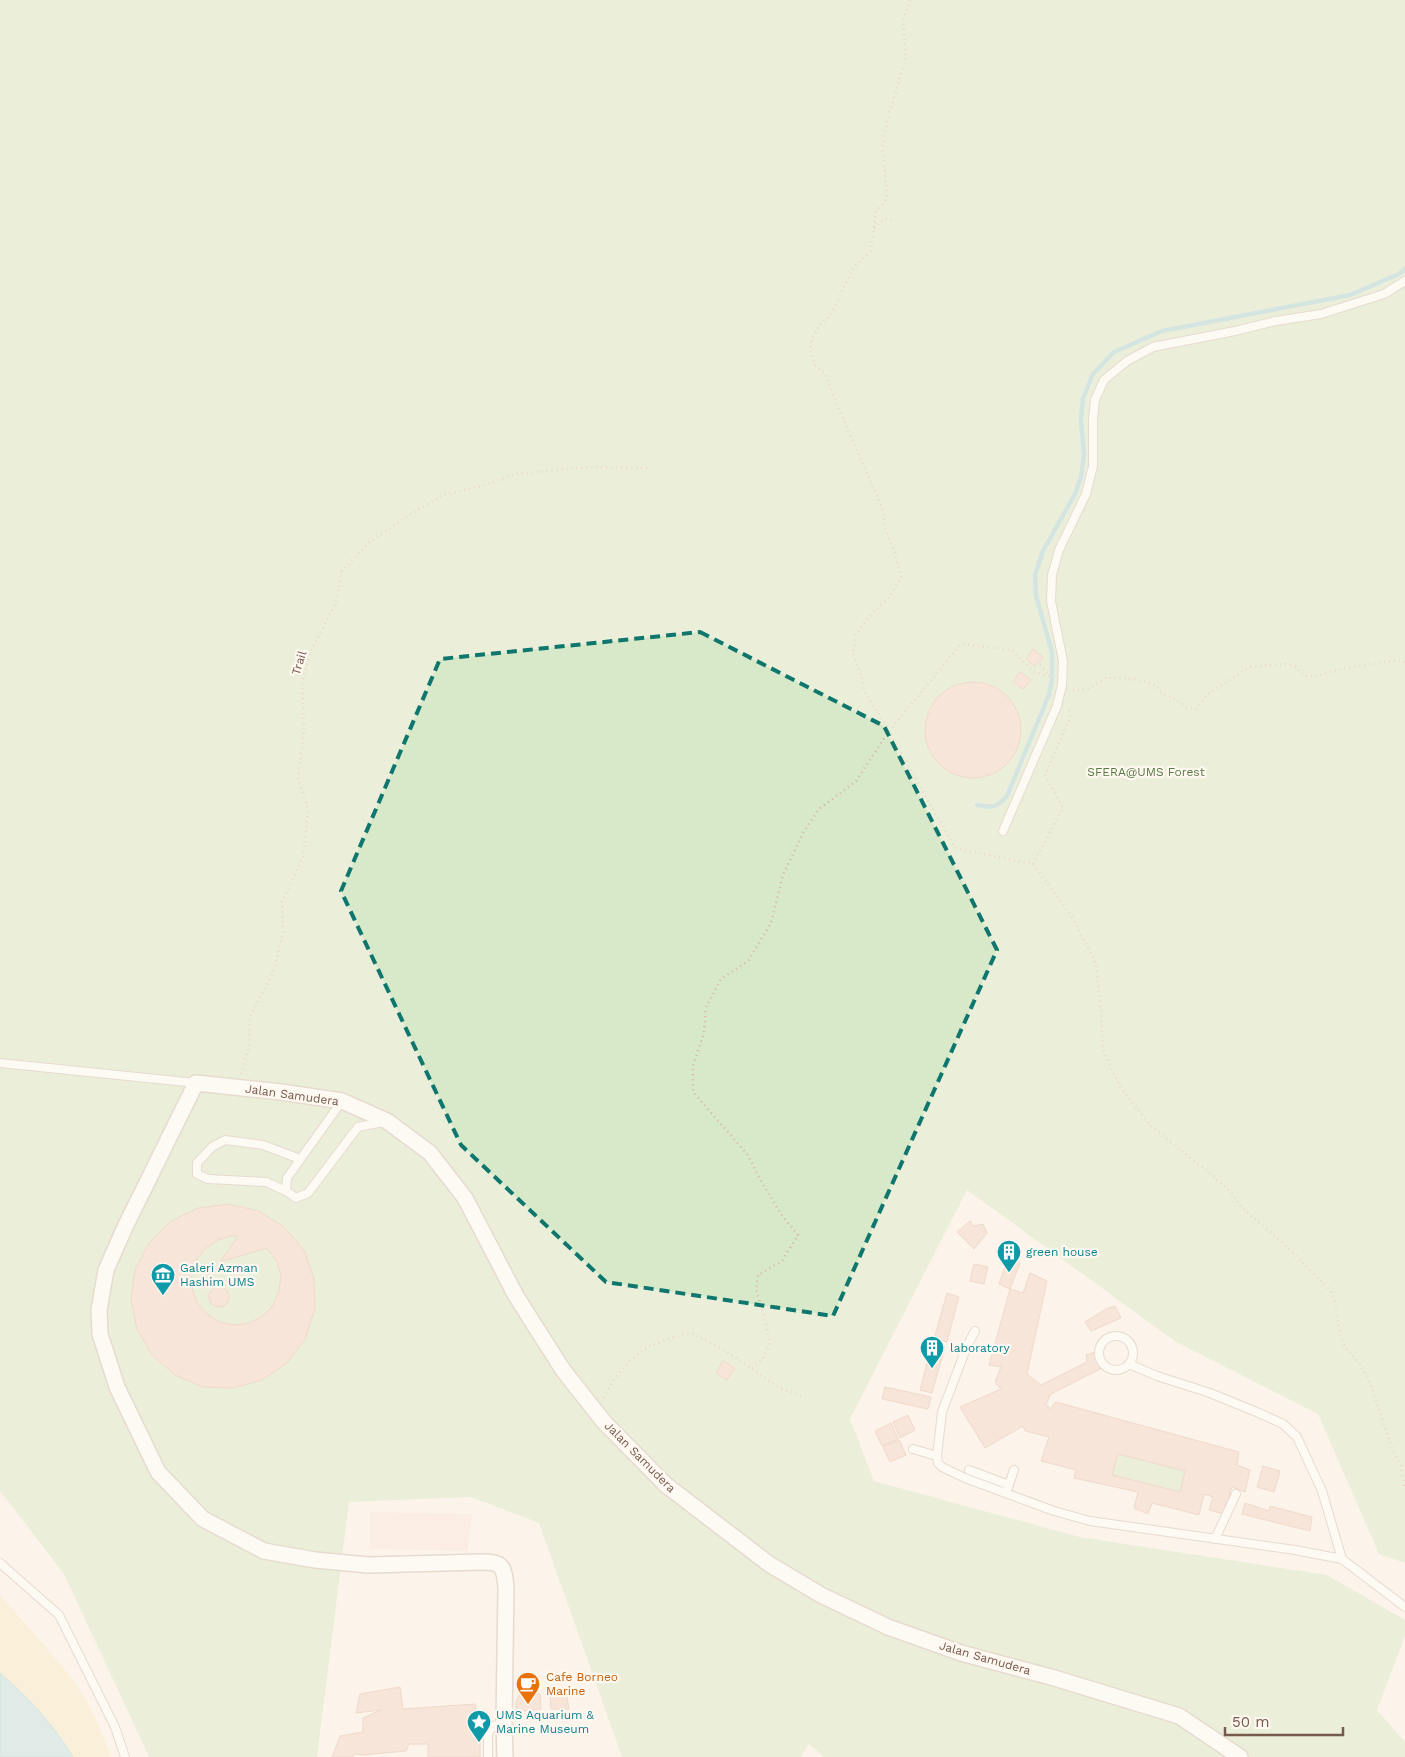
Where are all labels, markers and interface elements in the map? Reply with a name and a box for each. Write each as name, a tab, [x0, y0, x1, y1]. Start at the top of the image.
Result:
street label: Trail	[289, 649, 309, 677]
park label: SFERA@UMS Forest	[1087, 765, 1205, 779]
street label: Jalan Samudera	[244, 1081, 340, 1109]
building icon: green house	[996, 1239, 1022, 1273]
place label: green house	[1026, 1245, 1098, 1259]
place label: Galeri Azman Hashim UMS	[180, 1261, 258, 1289]
museum icon: Galeri Azman Hashim UMS	[150, 1262, 176, 1296]
building icon: laboratory	[919, 1335, 945, 1369]
place label: laboratory	[950, 1341, 1011, 1355]
street label: Jalan Samudera	[602, 1419, 679, 1496]
street label: Jalan Samudera	[938, 1638, 1033, 1678]
place label: Cafe Borneo Marine	[546, 1670, 618, 1698]
cafe icon: Cafe Borneo Marine	[515, 1671, 541, 1705]
scale bar	[1225, 1704, 1342, 1736]
place label: UMS Aquarium & Marine Museum	[496, 1708, 595, 1736]
place icon: UMS Aquarium & Marine Museum	[466, 1709, 492, 1743]
text: 50 m	[1232, 1713, 1269, 1731]

